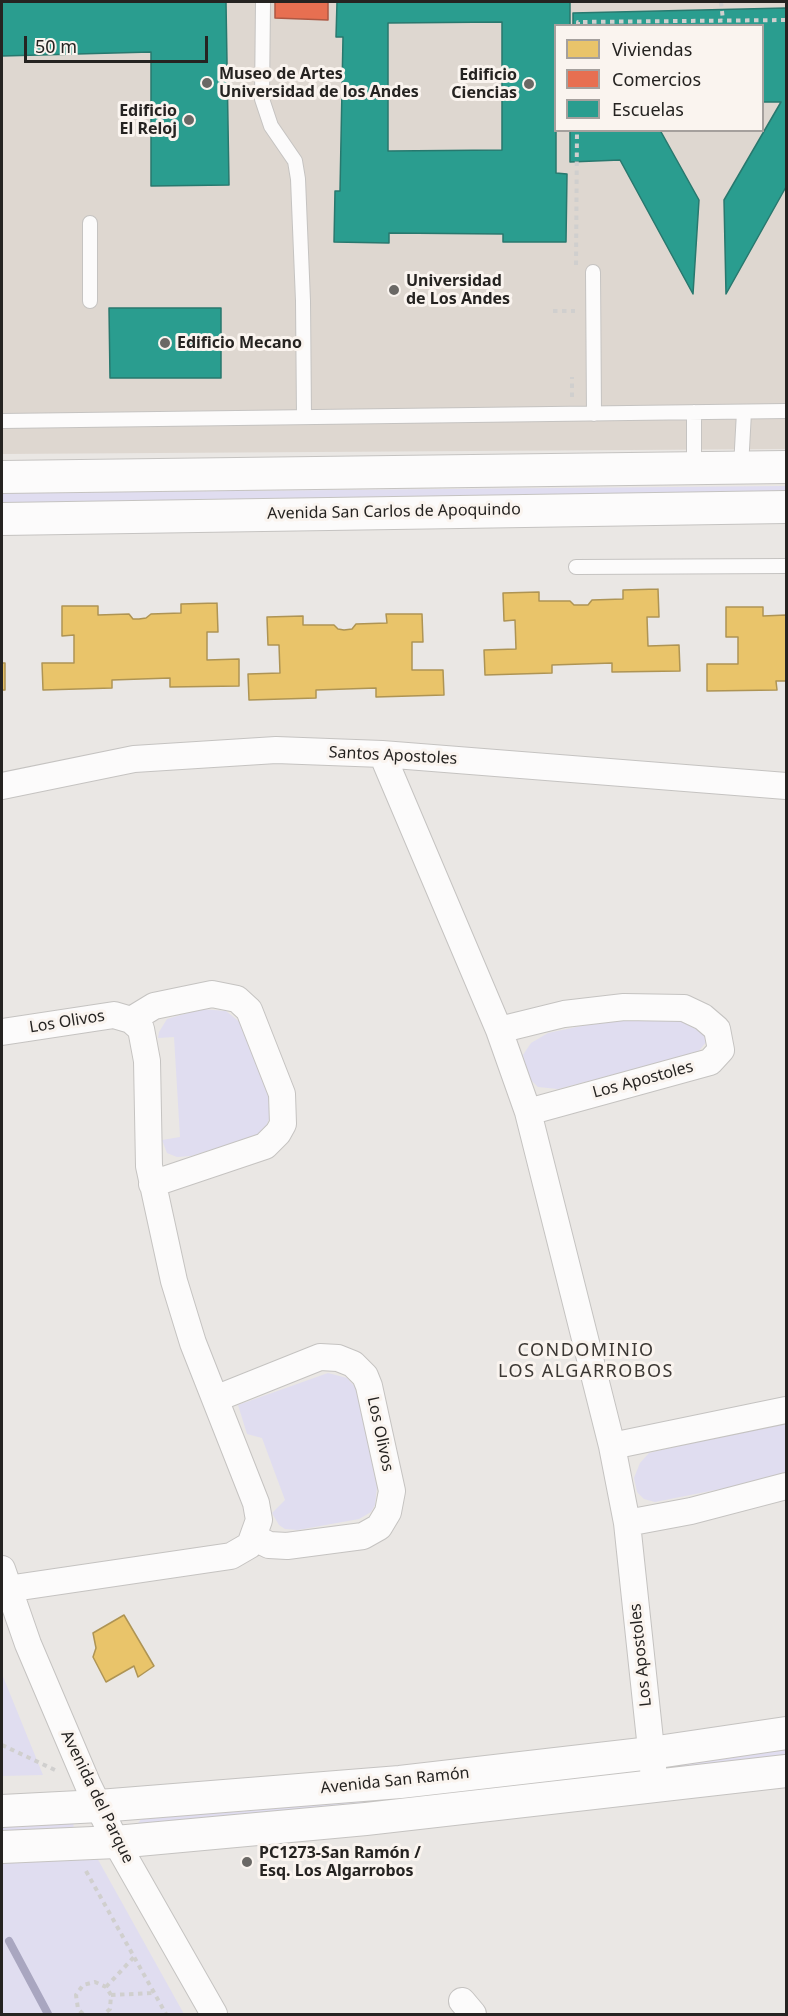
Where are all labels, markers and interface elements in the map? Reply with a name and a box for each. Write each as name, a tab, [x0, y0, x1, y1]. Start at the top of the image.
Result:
scale bar	[27, 24, 212, 62]
legend	[554, 24, 764, 132]
text: 50 m	[35, 34, 77, 58]
text: Viviendas	[612, 37, 692, 61]
place label: Museo de Artes Universidad de los Andes	[219, 64, 419, 102]
place label: Edificio Ciencias	[451, 65, 517, 103]
text: Comercios	[612, 67, 701, 91]
marker: Museo de Artes Universidad de los Andes	[200, 76, 214, 90]
marker: Edificio Ciencias	[522, 77, 536, 91]
text: Escuelas	[612, 97, 684, 121]
place label: Edificio El Reloj	[119, 101, 177, 139]
marker: Edificio El Reloj	[182, 113, 196, 127]
place label: Universidad de Los Andes	[406, 271, 510, 309]
marker: Universidad de Los Andes	[387, 283, 401, 297]
place label: Edificio Mecano	[177, 333, 302, 353]
marker: Edificio Mecano	[158, 336, 172, 350]
street label: Avenida San Carlos de Apoquindo	[267, 500, 521, 524]
street label: Santos Apostoles	[328, 743, 458, 769]
street label: Los Olivos	[28, 1007, 106, 1037]
street label: Los Apostoles	[590, 1057, 696, 1103]
district label: CONDOMINIO LOS ALGARROBOS	[498, 1340, 674, 1382]
street label: Los Olivos	[363, 1395, 397, 1473]
street label: Los Apostoles	[626, 1602, 656, 1708]
street label: Avenida del Parque	[57, 1728, 137, 1866]
street label: Avenida San Ramón	[320, 1764, 470, 1798]
place label: PC1273-San Ramón / Esq. Los Algarrobos	[259, 1843, 421, 1881]
marker: PC1273-San Ramón / Esq. Los Algarrobos	[240, 1855, 254, 1869]

